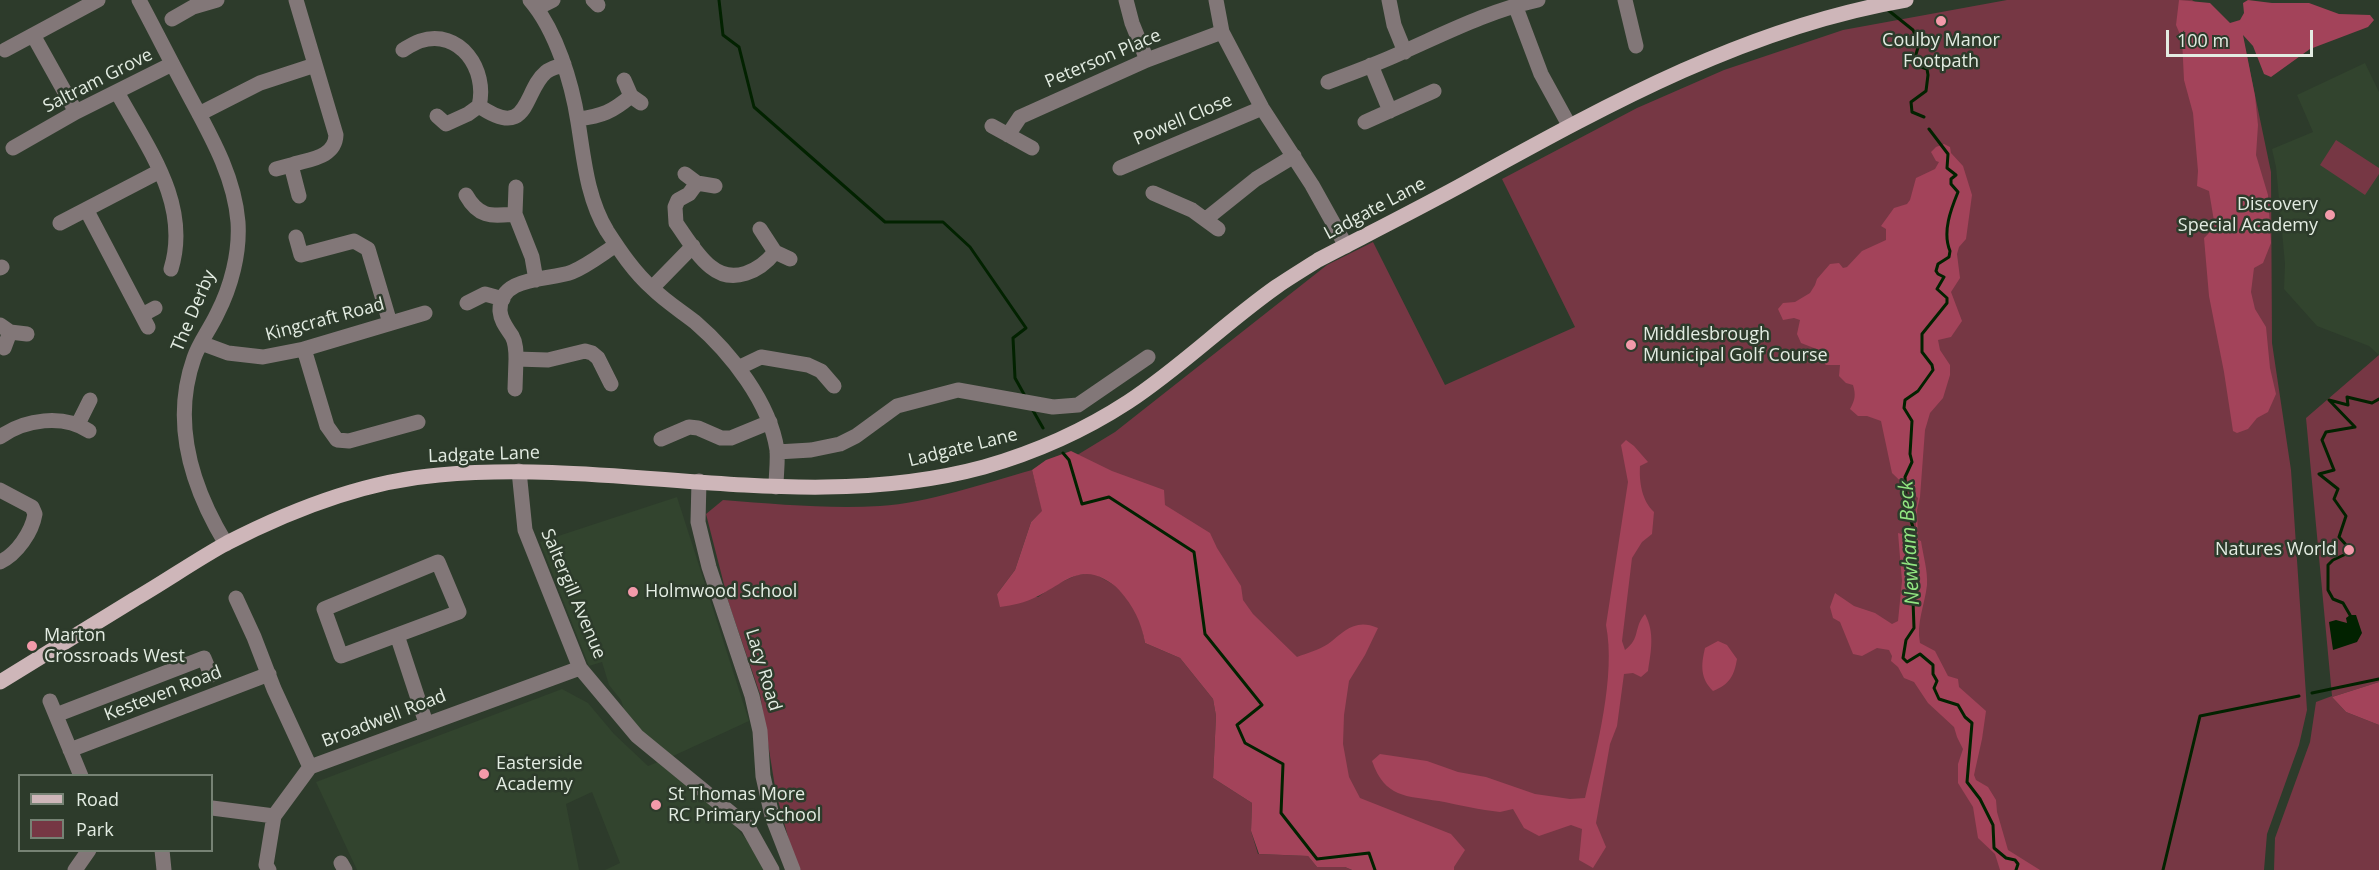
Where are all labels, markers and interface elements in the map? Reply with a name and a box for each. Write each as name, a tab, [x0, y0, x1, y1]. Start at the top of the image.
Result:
marker: Coulby Manor Footpath	[1934, 14, 1948, 28]
scale bar	[2169, 18, 2316, 56]
street label: Peterson Place	[1042, 25, 1164, 93]
text: 100 m	[2177, 28, 2229, 52]
place label: Coulby Manor Footpath	[1882, 30, 2000, 72]
street label: Saltram Grove	[40, 44, 156, 118]
street label: Powell Close	[1131, 90, 1235, 150]
street label: Ladgate Lane	[1321, 173, 1429, 245]
place label: Discovery Special Academy	[2178, 194, 2318, 236]
marker: Discovery Special Academy	[2323, 208, 2337, 222]
street label: The Derby	[167, 267, 221, 355]
street label: Kingcraft Road	[263, 294, 387, 346]
place label: Middlesbrough Municipal Golf Course	[1643, 324, 1828, 366]
marker: Middlesbrough Municipal Golf Course	[1624, 338, 1638, 352]
street label: Ladgate Lane	[906, 424, 1020, 472]
street label: Ladgate Lane	[428, 442, 540, 468]
water label: Newham Beck	[1895, 480, 1925, 606]
street label: Saltergill Avenue	[536, 526, 610, 662]
place label: Natures World	[2215, 539, 2337, 561]
marker: Natures World	[2342, 543, 2356, 557]
place label: Holmwood School	[645, 581, 797, 603]
marker: Holmwood School	[626, 585, 640, 599]
place label: Marton Crossroads West	[44, 625, 185, 668]
street label: Lacy Road	[740, 626, 786, 714]
marker: Marton Crossroads West	[25, 639, 39, 653]
street label: Kesteven Road	[101, 662, 225, 726]
street label: Broadwell Road	[319, 685, 449, 753]
place label: Easterside Academy	[496, 753, 583, 795]
marker: Easterside Academy	[477, 767, 491, 781]
legend	[18, 774, 213, 852]
place label: St Thomas More RC Primary School	[668, 784, 821, 826]
text: Road	[76, 787, 119, 811]
marker: St Thomas More RC Primary School	[649, 798, 663, 812]
text: Park	[76, 817, 114, 841]

